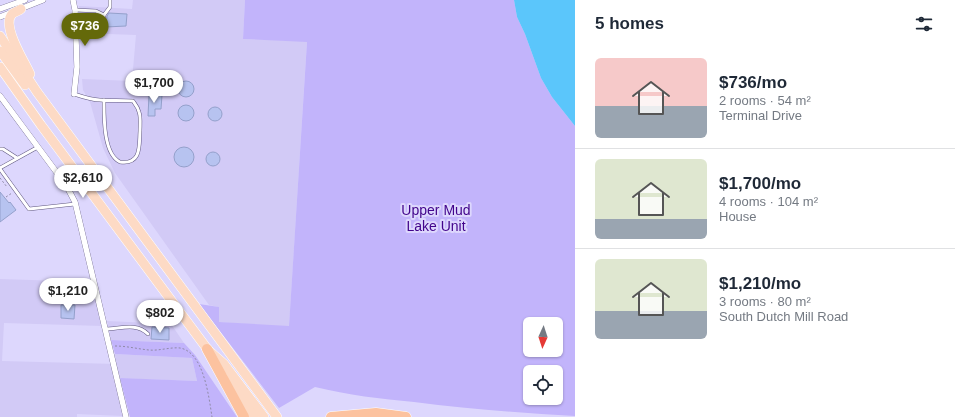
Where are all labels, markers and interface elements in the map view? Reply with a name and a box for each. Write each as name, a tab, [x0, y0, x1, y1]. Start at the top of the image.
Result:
pin: $736	[61, 13, 109, 47]
icon: filters	[913, 13, 935, 35]
text: 5 homes	[595, 14, 664, 33]
text: $736	[71, 18, 99, 33]
pin: $1,700	[121, 70, 187, 104]
text: $736/mo	[719, 73, 787, 92]
icon: home	[627, 74, 675, 122]
text: $1,700	[134, 75, 174, 90]
text: 2 rooms · 54 m²	[719, 93, 811, 108]
text: Terminal Drive	[719, 108, 802, 123]
pin: $2,610	[50, 165, 116, 199]
text: $2,610	[63, 170, 103, 185]
text: $1,700/mo	[719, 174, 801, 193]
icon: home	[627, 175, 675, 223]
text: 4 rooms · 104 m²	[719, 194, 818, 209]
park label: Upper Mud Lake Unit	[401, 202, 471, 234]
text: House	[719, 209, 757, 224]
text: $1,210/mo	[719, 274, 801, 293]
icon: home	[627, 275, 675, 323]
pin: $1,210	[35, 278, 101, 312]
text: $1,210	[48, 283, 88, 298]
text: 3 rooms · 80 m²	[719, 294, 811, 309]
pin: $802	[136, 300, 184, 334]
text: $802	[146, 305, 174, 320]
text: South Dutch Mill Road	[719, 309, 848, 324]
north arrow	[523, 317, 563, 357]
map controls	[523, 317, 563, 405]
button: locate	[523, 365, 563, 405]

